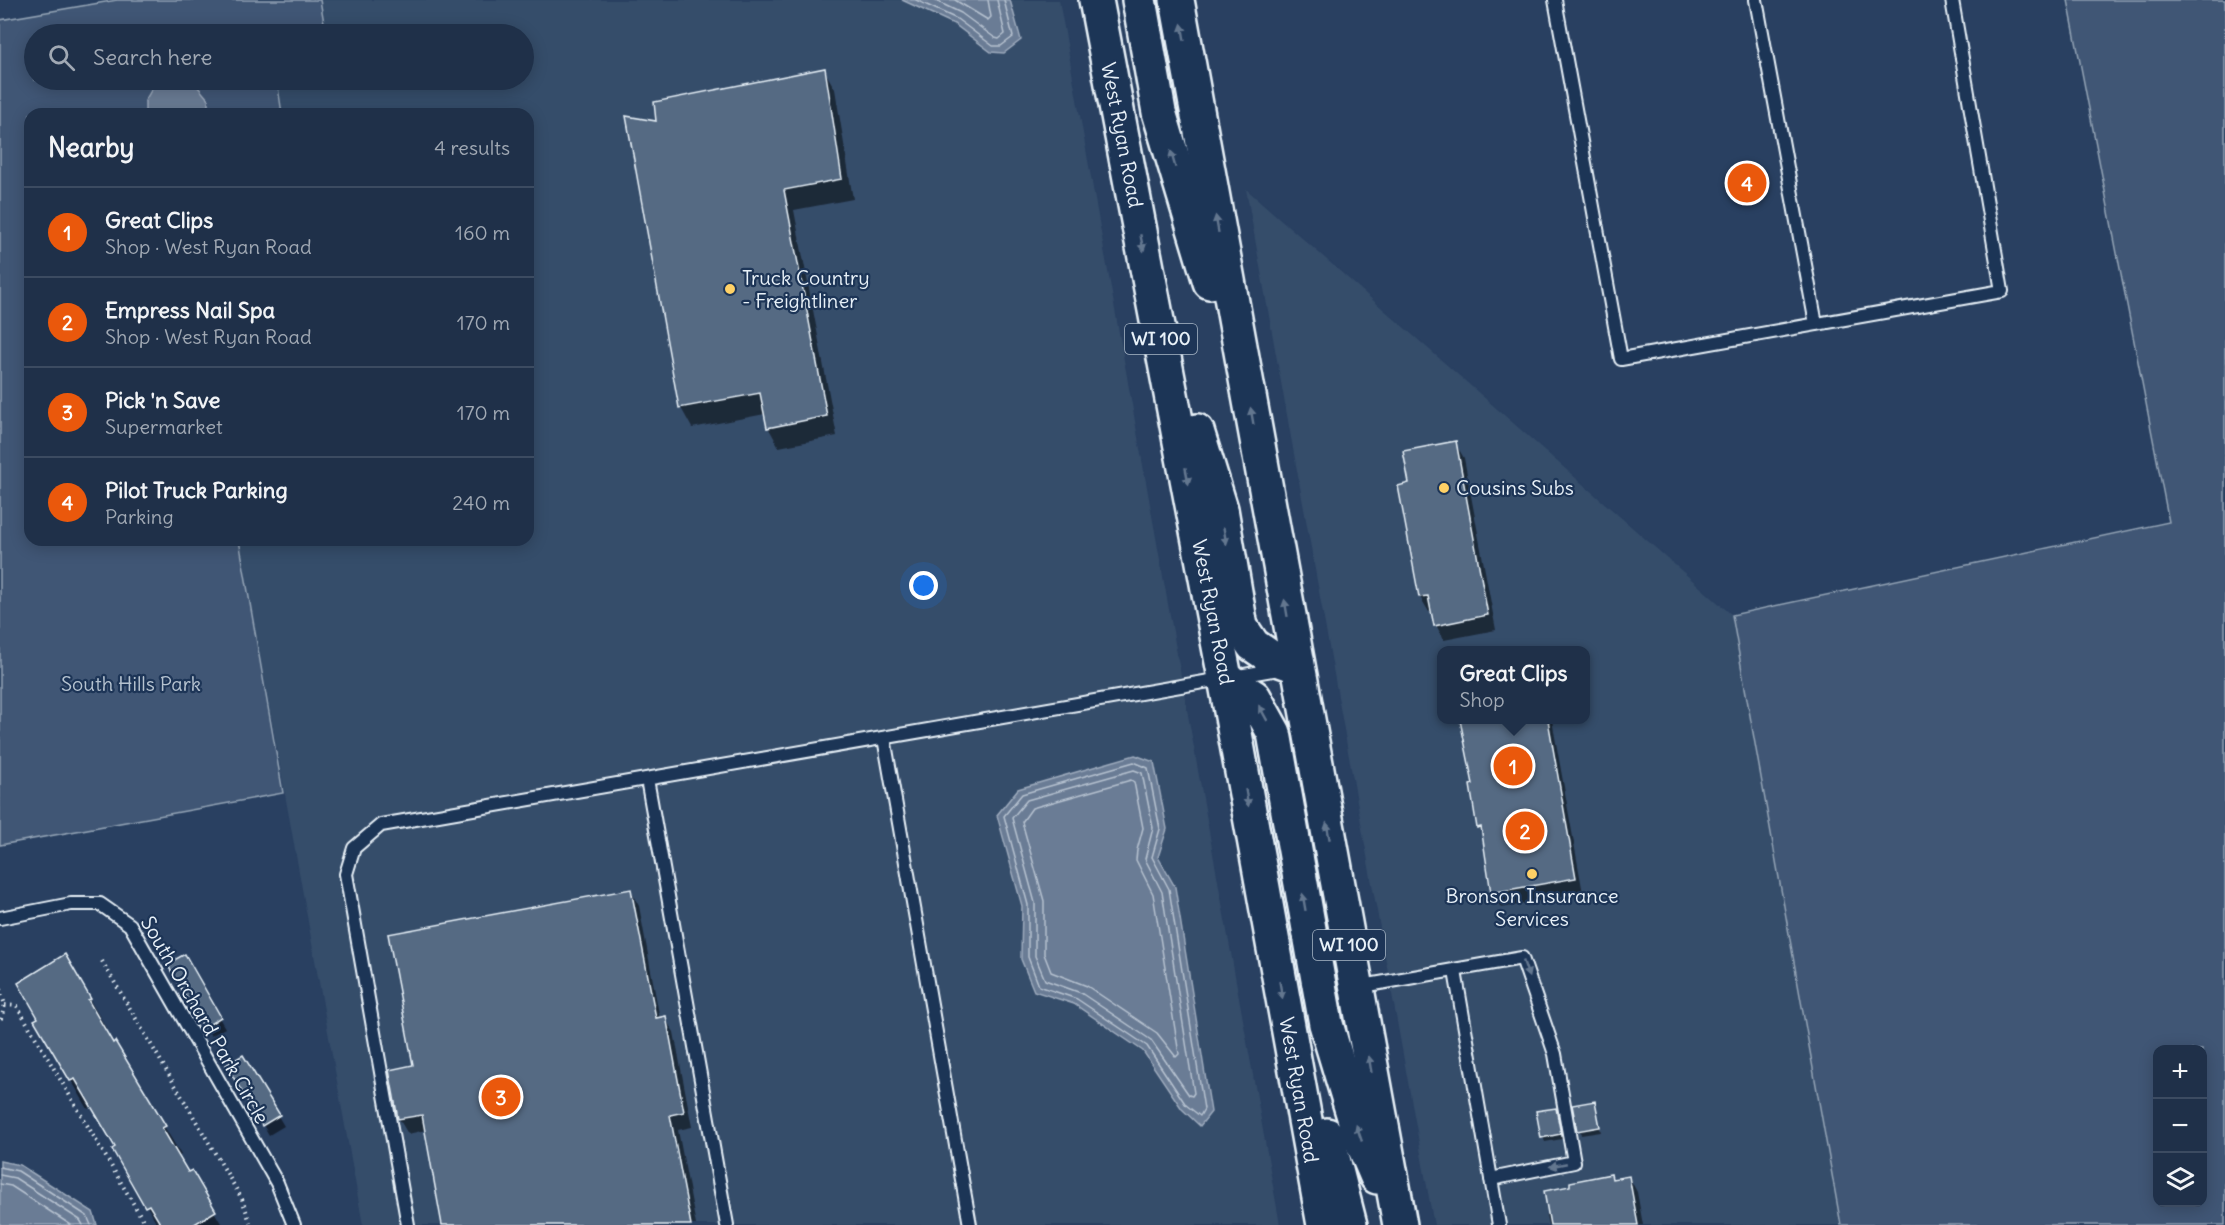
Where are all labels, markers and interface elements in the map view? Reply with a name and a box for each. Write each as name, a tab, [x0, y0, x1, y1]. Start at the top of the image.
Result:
one-way arrow	[1178, 23, 1187, 42]
search box	[24, 24, 534, 90]
icon: search	[45, 41, 78, 74]
text: Search here	[93, 43, 212, 71]
street label: West Ryan Road	[1096, 60, 1149, 210]
text: Nearby	[48, 131, 134, 164]
text: 4 results	[434, 135, 510, 160]
one-way arrow	[1168, 150, 1177, 168]
pin: 4	[1728, 160, 1766, 206]
text: Great Clips	[105, 206, 213, 234]
one-way arrow	[1212, 214, 1221, 233]
text: 1	[64, 220, 71, 245]
text: 160 m	[455, 220, 510, 245]
text: Shop · West Ryan Road	[105, 234, 312, 259]
one-way arrow	[1138, 234, 1147, 253]
place label: Truck Country - Freightliner	[742, 265, 870, 313]
marker: Truck Country - Freightliner	[723, 282, 737, 296]
text: Empress Nail Spa	[105, 296, 275, 324]
text: 2	[62, 310, 73, 335]
text: 170 m	[457, 310, 510, 335]
text: Shop · West Ryan Road	[105, 324, 312, 349]
road number: WI 100	[1125, 324, 1197, 354]
text: Pick 'n Save	[105, 386, 220, 414]
text: 3	[62, 400, 73, 425]
text: 170 m	[457, 400, 510, 425]
one-way arrow	[1247, 406, 1256, 425]
text: Supermarket	[105, 414, 223, 439]
one-way arrow	[1183, 467, 1192, 486]
place label: Cousins Subs	[1456, 475, 1574, 500]
text: Pilot Truck Parking	[105, 476, 288, 504]
marker: Cousins Subs	[1437, 481, 1451, 495]
text: 4	[62, 490, 73, 515]
text: 240 m	[452, 490, 510, 515]
text: Parking	[105, 504, 174, 529]
one-way arrow	[1221, 526, 1230, 545]
street label: West Ryan Road	[1187, 537, 1240, 687]
your location	[909, 571, 938, 600]
one-way arrow	[1281, 598, 1290, 617]
popup	[1437, 646, 1590, 724]
text: Great Clips	[1459, 659, 1568, 687]
park label: South Hills Park	[61, 671, 201, 696]
text: Shop	[1459, 687, 1505, 712]
one-way arrow	[1258, 704, 1268, 721]
pin: 1	[1494, 744, 1532, 789]
one-way arrow	[1243, 788, 1252, 807]
pin: 2	[1506, 808, 1544, 854]
one-way arrow	[1323, 821, 1332, 840]
marker: Bronson Insurance Services	[1525, 867, 1539, 881]
place label: Bronson Insurance Services	[1445, 883, 1619, 931]
one-way arrow	[1299, 893, 1308, 912]
street label: South Orchard Park Circle	[136, 912, 275, 1128]
road number: WI 100	[1313, 930, 1385, 960]
one-way arrow	[1522, 960, 1531, 978]
one-way arrow	[1277, 980, 1286, 999]
street label: West Ryan Road	[1274, 1015, 1325, 1165]
map controls	[2153, 1045, 2207, 1207]
button: +	[2153, 1045, 2207, 1099]
one-way arrow	[1365, 1055, 1374, 1074]
pin: 3	[482, 1074, 520, 1120]
button: −	[2153, 1099, 2207, 1153]
one-way arrow	[1354, 1123, 1364, 1141]
button: layers	[2153, 1153, 2207, 1207]
one-way arrow	[1548, 1161, 1567, 1170]

